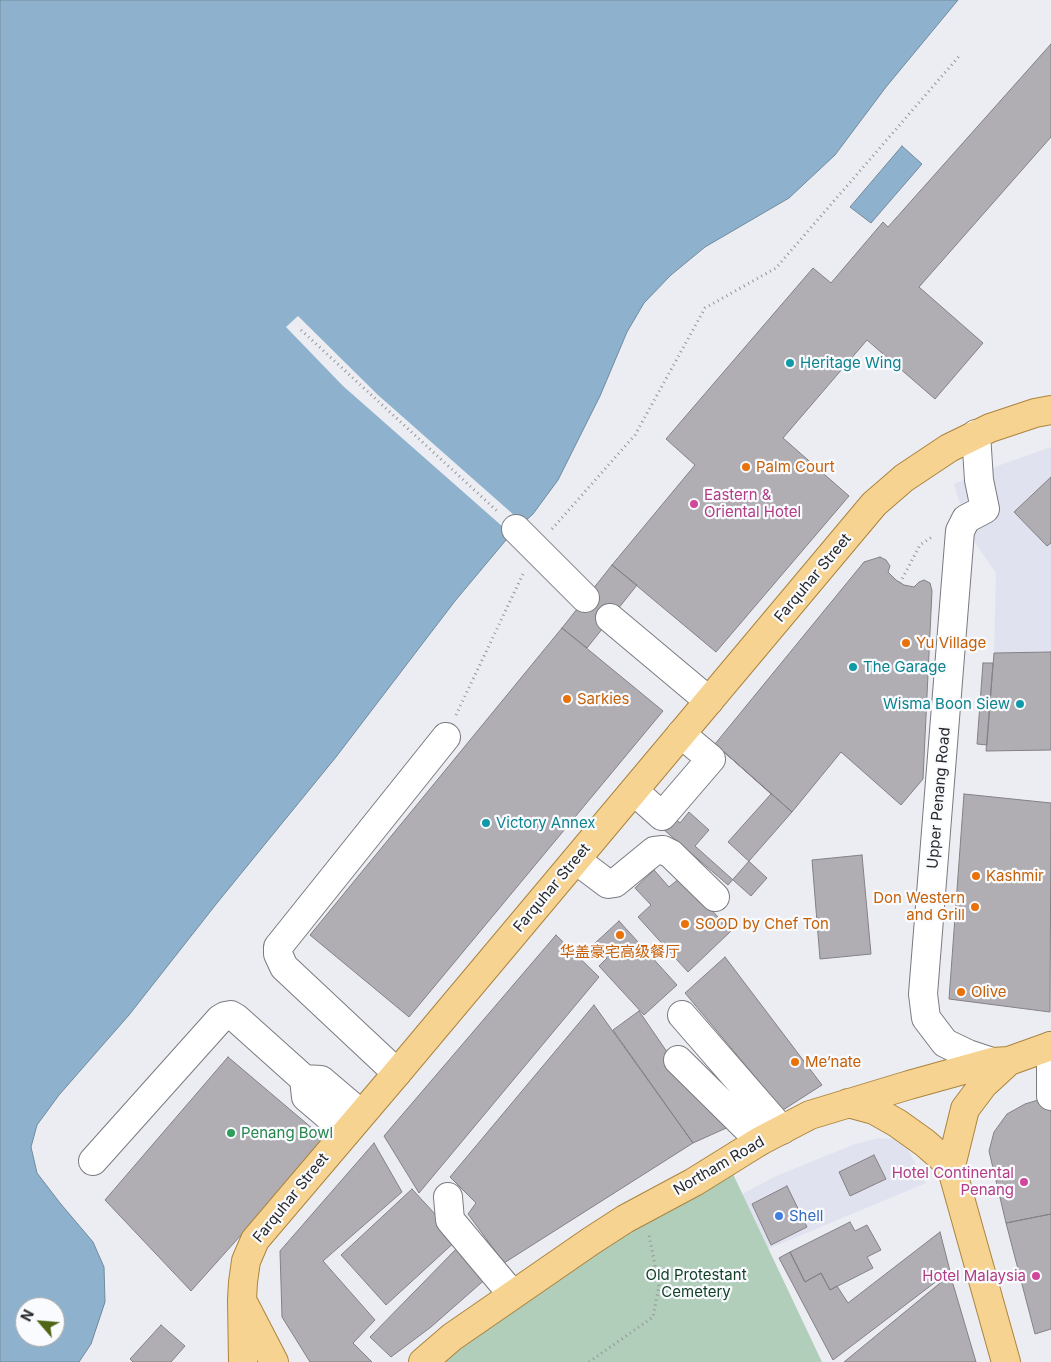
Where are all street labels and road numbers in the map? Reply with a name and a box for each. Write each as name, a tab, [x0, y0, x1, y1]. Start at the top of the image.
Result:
street label: Farquhar Street	[771, 530, 855, 626]
street label: Upper Penang Road	[924, 726, 954, 870]
street label: Farquhar Street	[510, 840, 594, 936]
street label: Northam Road	[670, 1133, 768, 1199]
street label: Farquhar Street	[249, 1150, 333, 1246]

